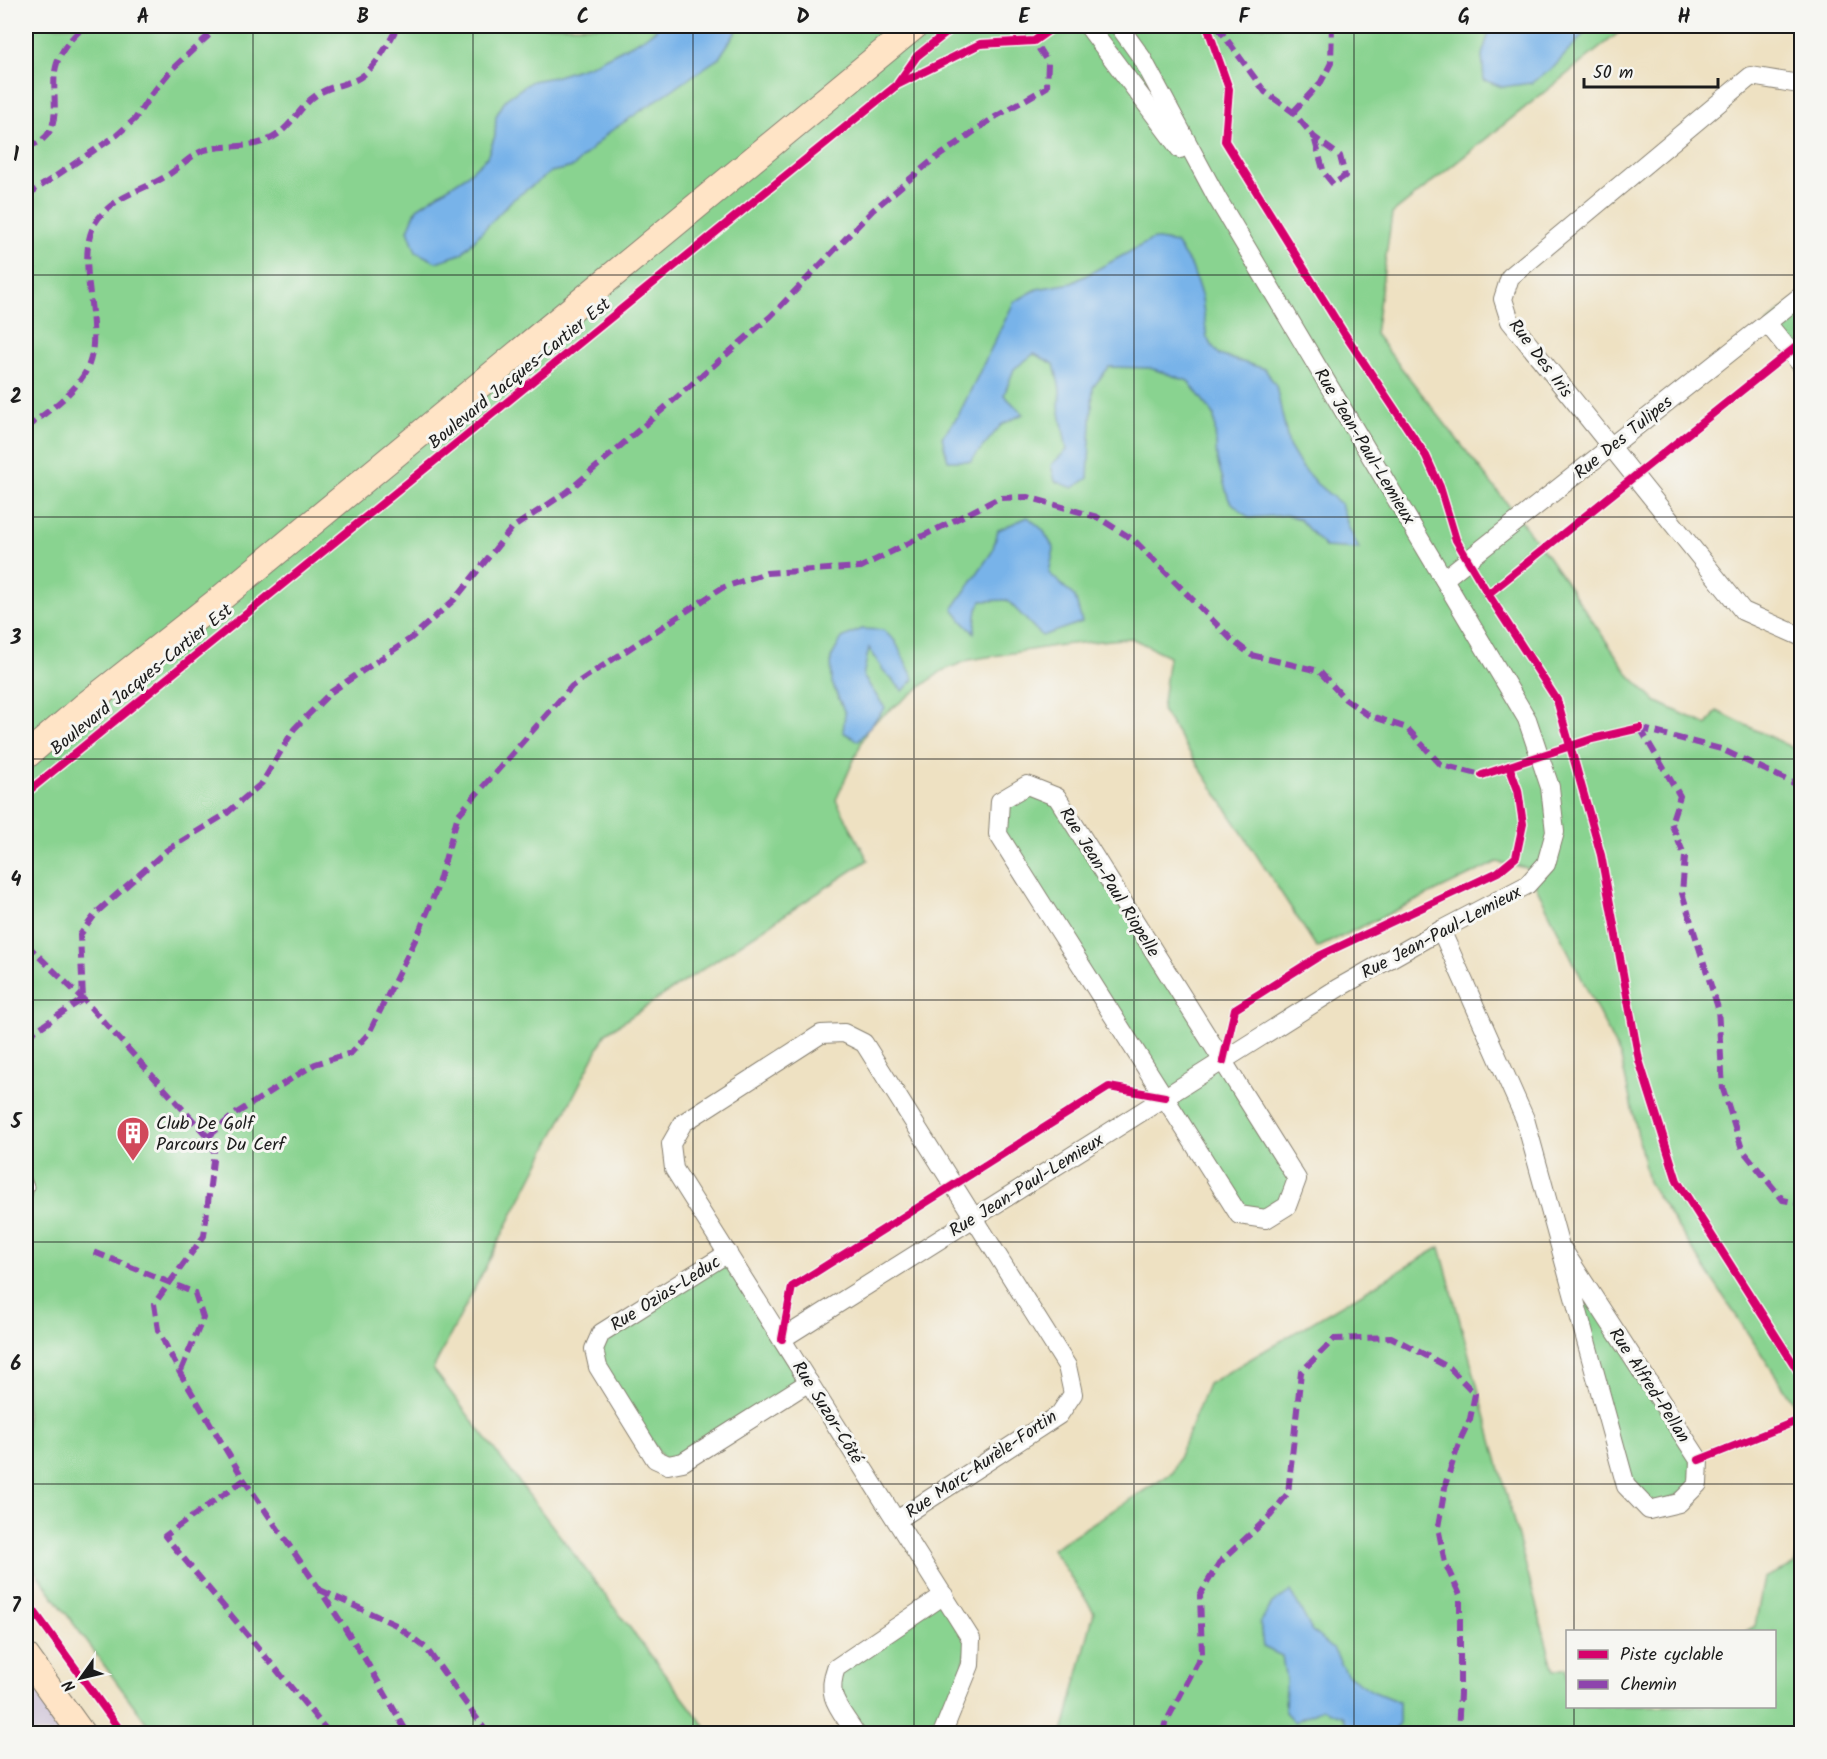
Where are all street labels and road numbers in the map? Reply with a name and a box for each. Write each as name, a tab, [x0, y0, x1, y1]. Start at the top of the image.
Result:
street label: Boulevard Jacques-Cartier Est	[422, 291, 618, 457]
street label: Rue Des Iris	[1500, 313, 1579, 405]
street label: Rue Jean-Paul-Lemieux	[1305, 363, 1422, 531]
street label: Rue Des Tulipes	[1568, 389, 1680, 487]
street label: Boulevard Jacques-Cartier Est	[44, 597, 240, 763]
street label: Rue Jean-Paul Riopelle	[1051, 802, 1167, 964]
street label: Rue Jean-Paul-Lemieux	[1356, 879, 1527, 988]
street label: Rue Jean-Paul-Lemieux	[944, 1127, 1110, 1246]
street label: Rue Ozias-Leduc	[605, 1249, 727, 1340]
street label: Rue Alfred-Pellan	[1600, 1322, 1697, 1449]
street label: Rue Suzor-Côté	[783, 1356, 871, 1471]
street label: Rue Marc-Aurèle-Fortin	[900, 1403, 1064, 1527]

